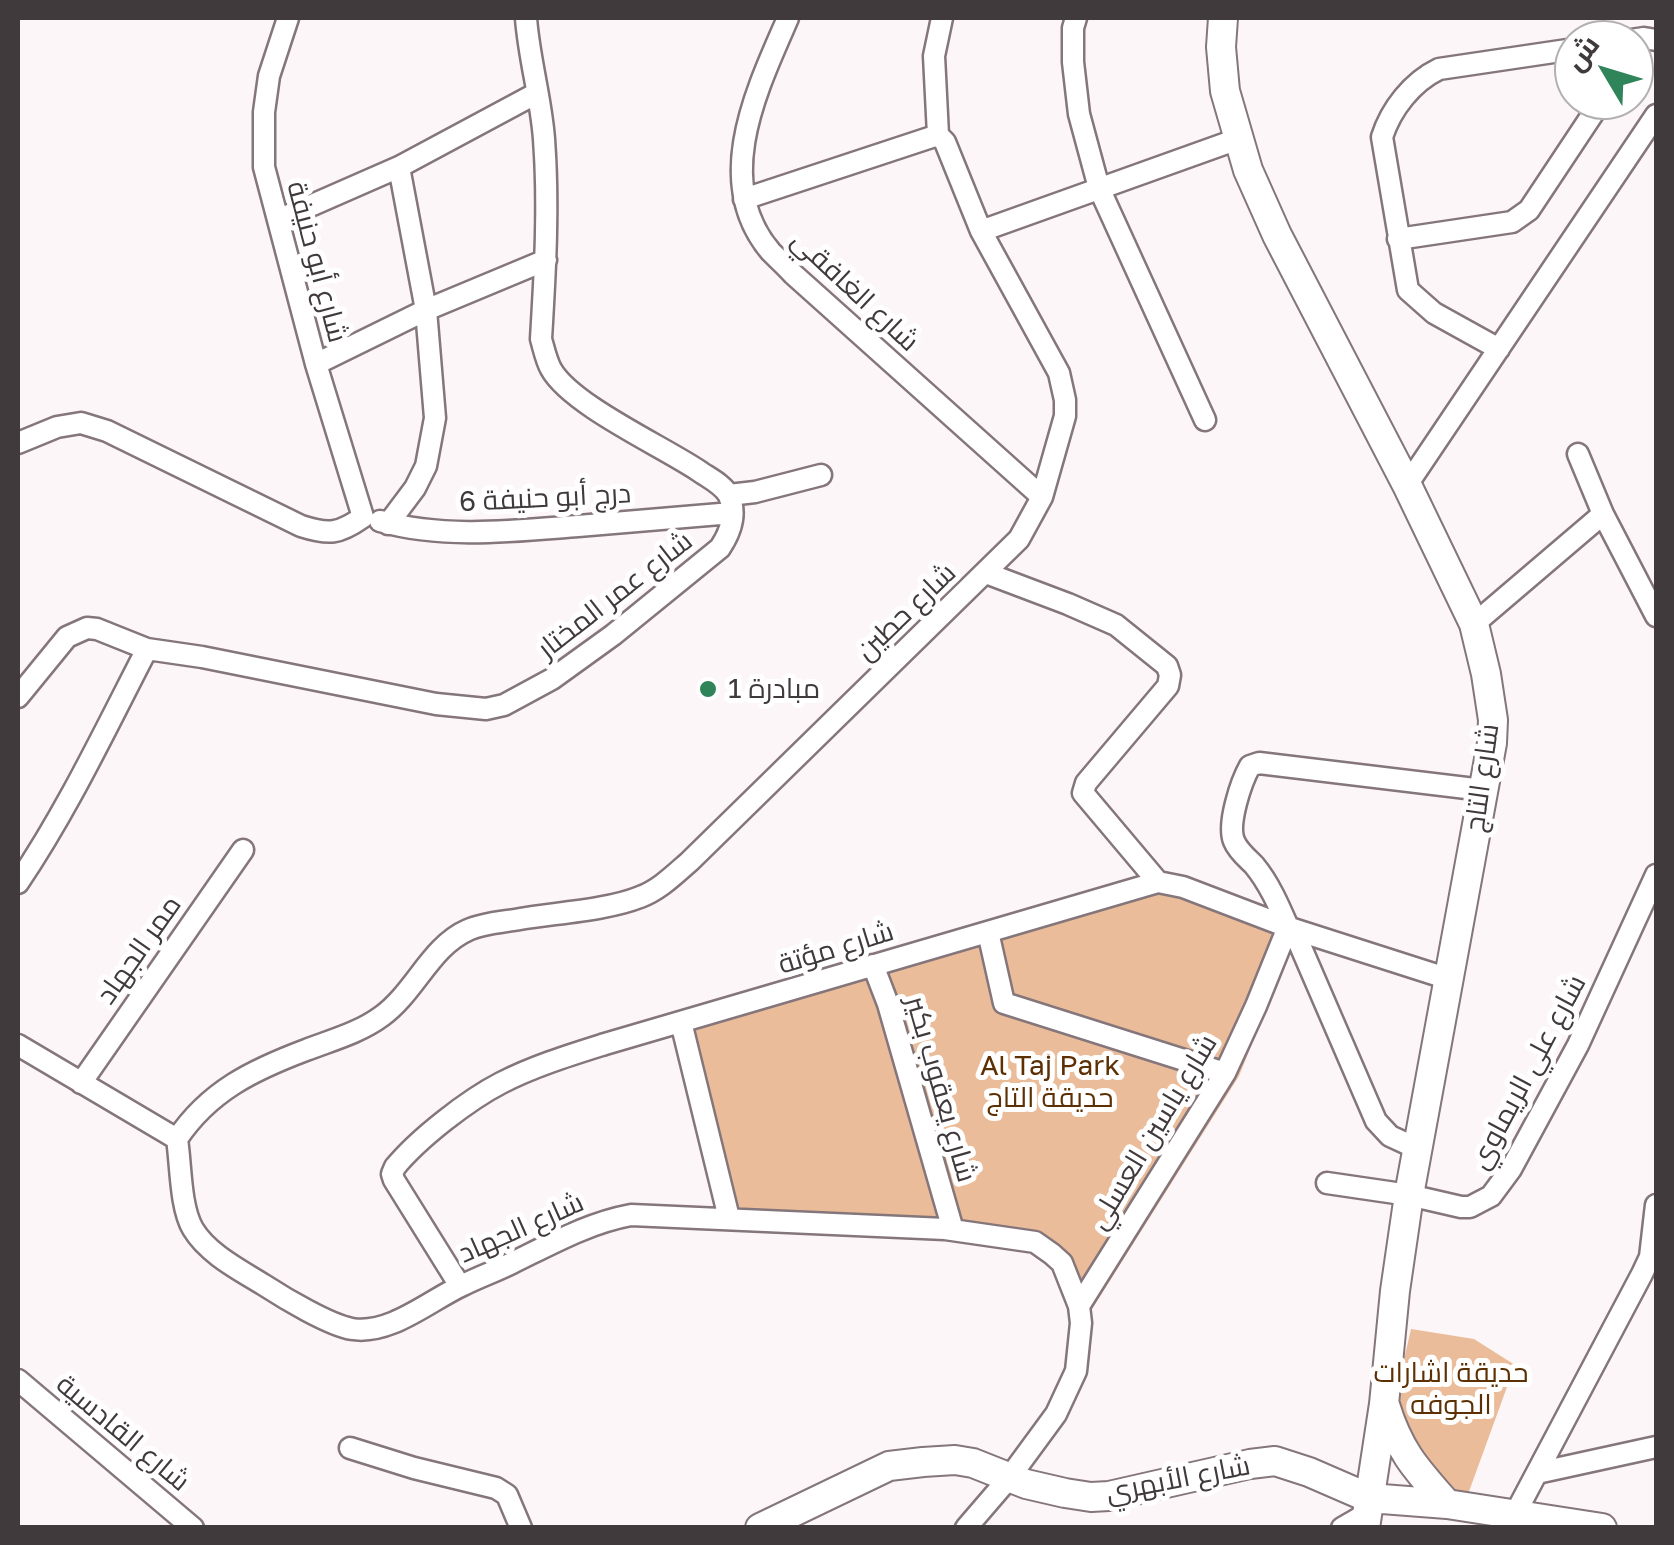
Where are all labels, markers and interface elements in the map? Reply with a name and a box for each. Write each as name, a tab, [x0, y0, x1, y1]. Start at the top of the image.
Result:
north arrow	[1554, 20, 1654, 120]
text: ش	[1557, 28, 1606, 77]
street label: شارع أبو حنيفة	[279, 178, 355, 346]
street label: شارع الغافقي	[784, 223, 926, 359]
street label: درج أبو حنيفة 6	[458, 477, 632, 519]
street label: شارع عمر المختار	[531, 524, 699, 666]
street label: شارع حطين	[849, 556, 963, 668]
place label: مبادرة 1	[728, 672, 820, 706]
marker: مبادرة 1	[697, 678, 719, 700]
street label: شارع التاج	[1458, 722, 1506, 834]
street label: ممر الجهاد	[89, 889, 189, 1011]
street label: شارع مؤتة	[774, 915, 898, 981]
street label: شارع علي الريماوي	[1463, 969, 1593, 1175]
street label: شارع يعقوب بكير	[898, 992, 984, 1186]
street label: شارع ياسين العسلي	[1082, 1028, 1224, 1236]
park label: Al Taj Park حديقة التاج	[980, 1049, 1120, 1115]
street label: شارع الجهاد	[453, 1185, 589, 1271]
park label: حديقة اشارات الجوفه	[1373, 1356, 1529, 1422]
street label: شارع القادسية	[49, 1368, 197, 1498]
street label: شارع الأبهري	[1103, 1449, 1253, 1509]

